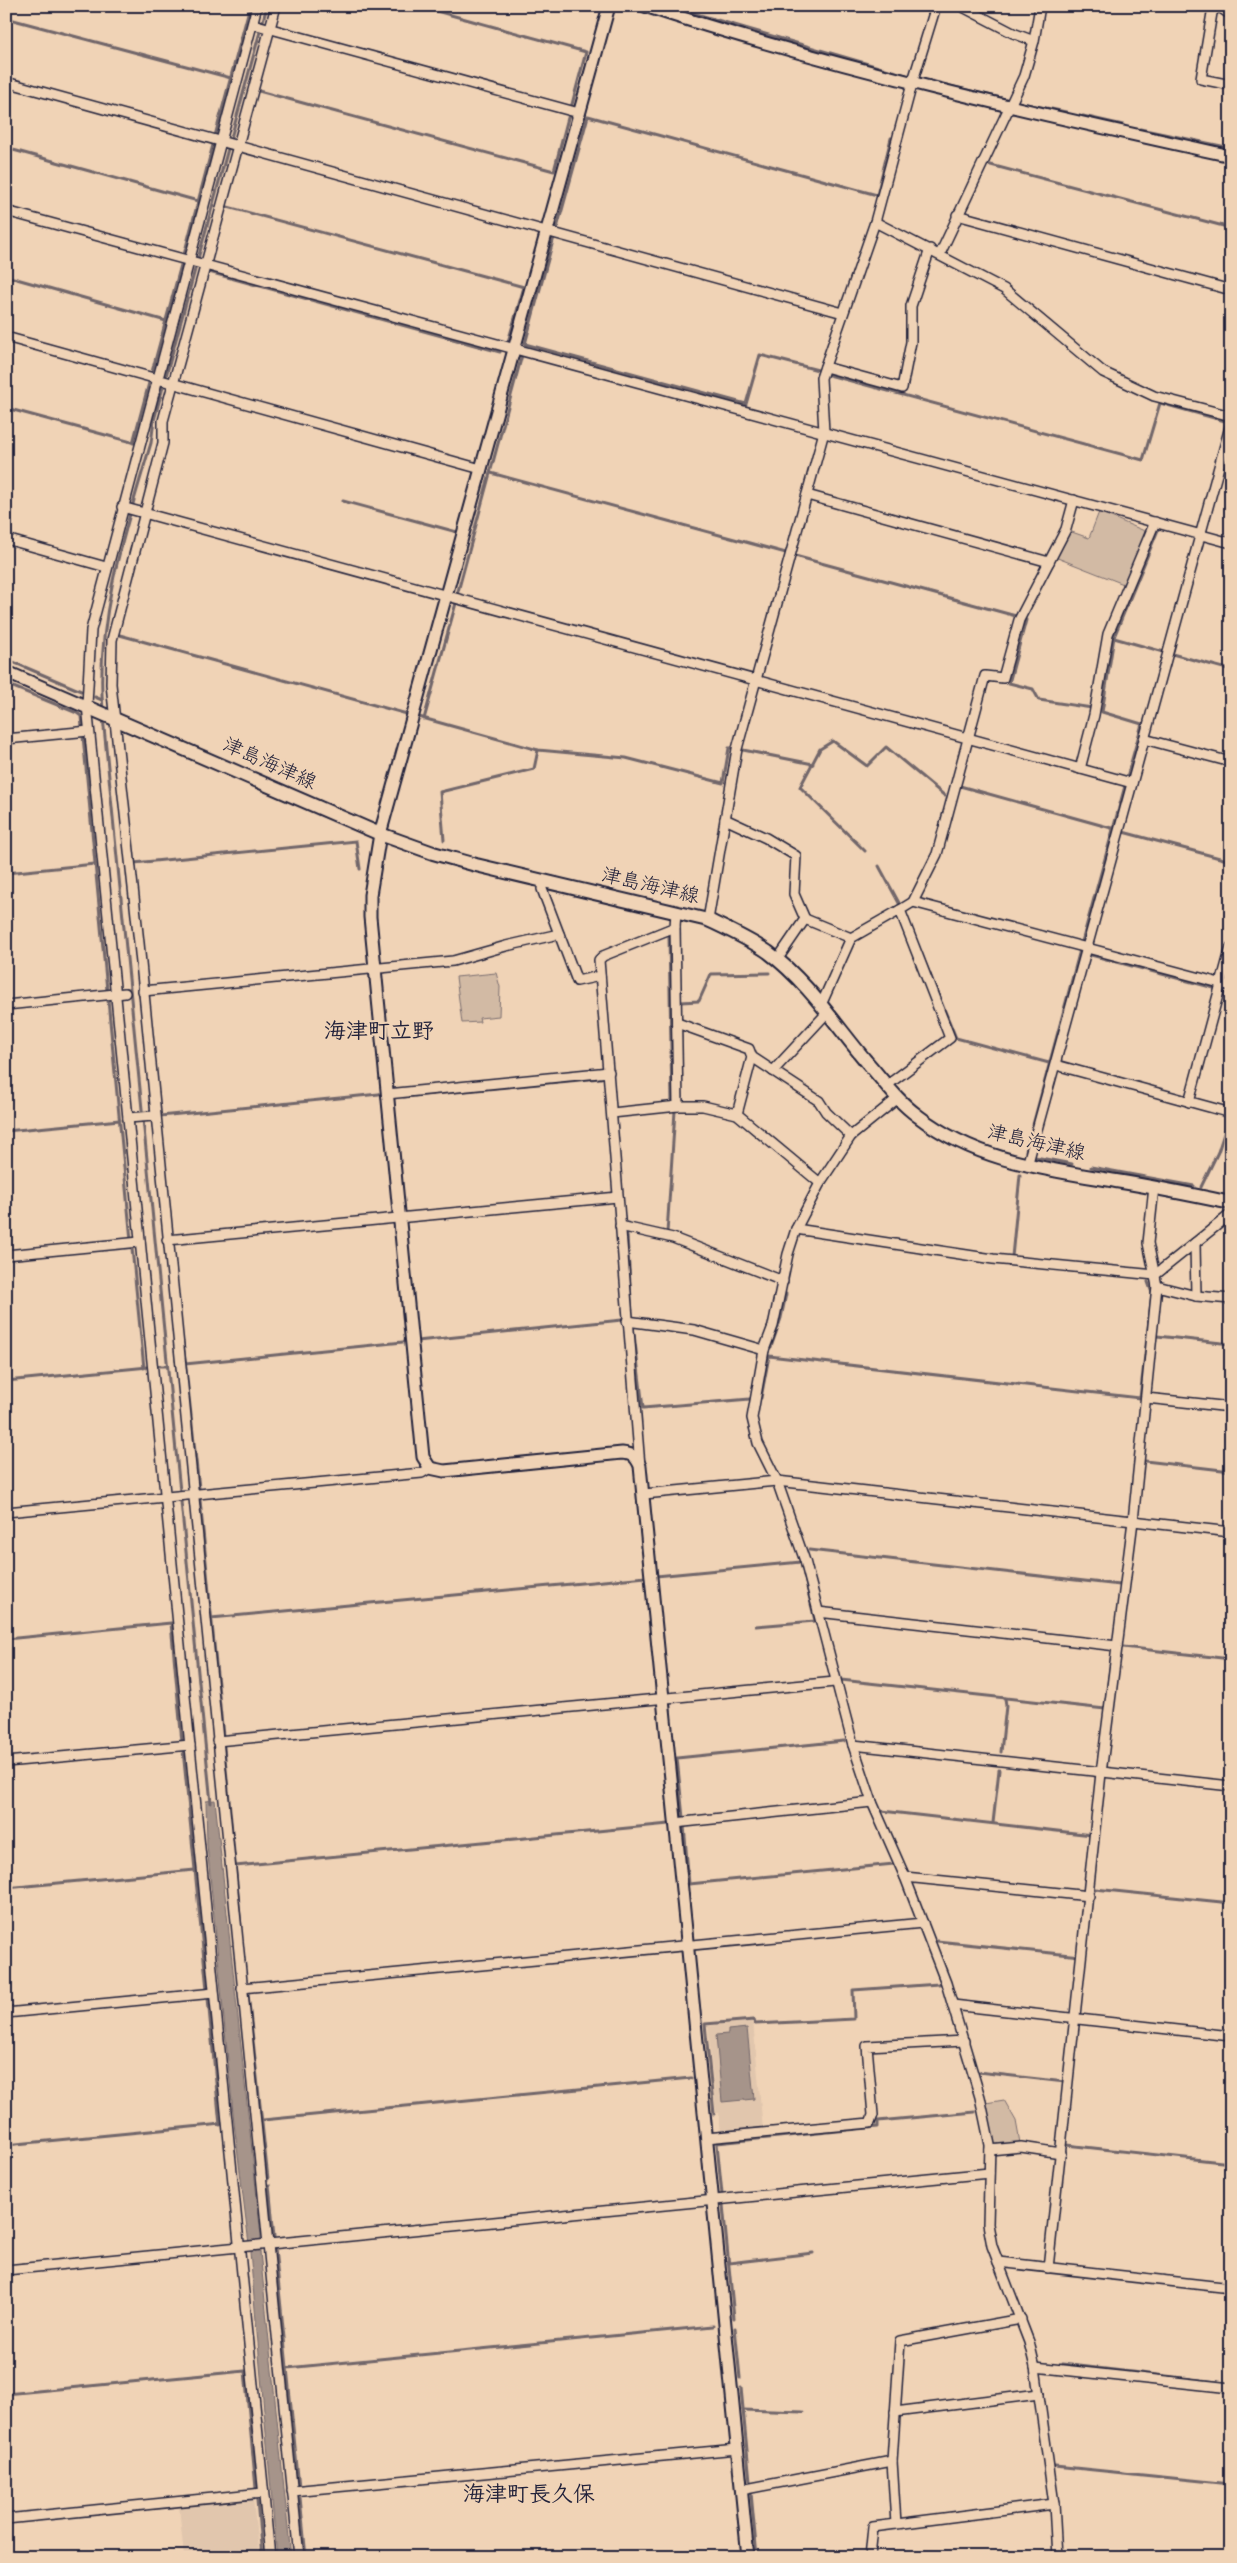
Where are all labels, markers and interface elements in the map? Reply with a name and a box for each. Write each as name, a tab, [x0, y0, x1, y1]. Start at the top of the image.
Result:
street label: 津島海津線	[217, 731, 321, 799]
street label: 津島海津線	[598, 862, 702, 912]
district label: 海津町立野	[324, 1017, 434, 1049]
street label: 津島海津線	[984, 1119, 1088, 1169]
district label: 海津町長久保	[463, 2480, 595, 2512]

